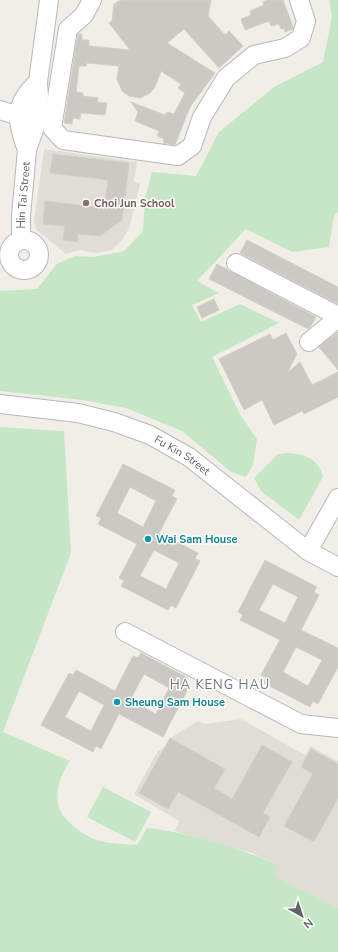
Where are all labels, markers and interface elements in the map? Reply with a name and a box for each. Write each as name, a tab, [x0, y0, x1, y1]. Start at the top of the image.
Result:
street label: Hin Tai Street	[13, 161, 33, 229]
place label: Choi Jun School	[94, 196, 175, 211]
marker: Choi Jun School	[81, 198, 91, 208]
street label: Fu Kin Street	[152, 432, 213, 479]
place label: Wai Sam House	[156, 532, 238, 547]
marker: Wai Sam House	[143, 534, 153, 544]
district label: HA KENG HAU	[170, 676, 270, 694]
place label: Sheung Sam House	[125, 695, 225, 710]
marker: Sheung Sam House	[112, 697, 122, 707]
north arrow	[282, 896, 322, 936]
text: N	[300, 915, 316, 932]

